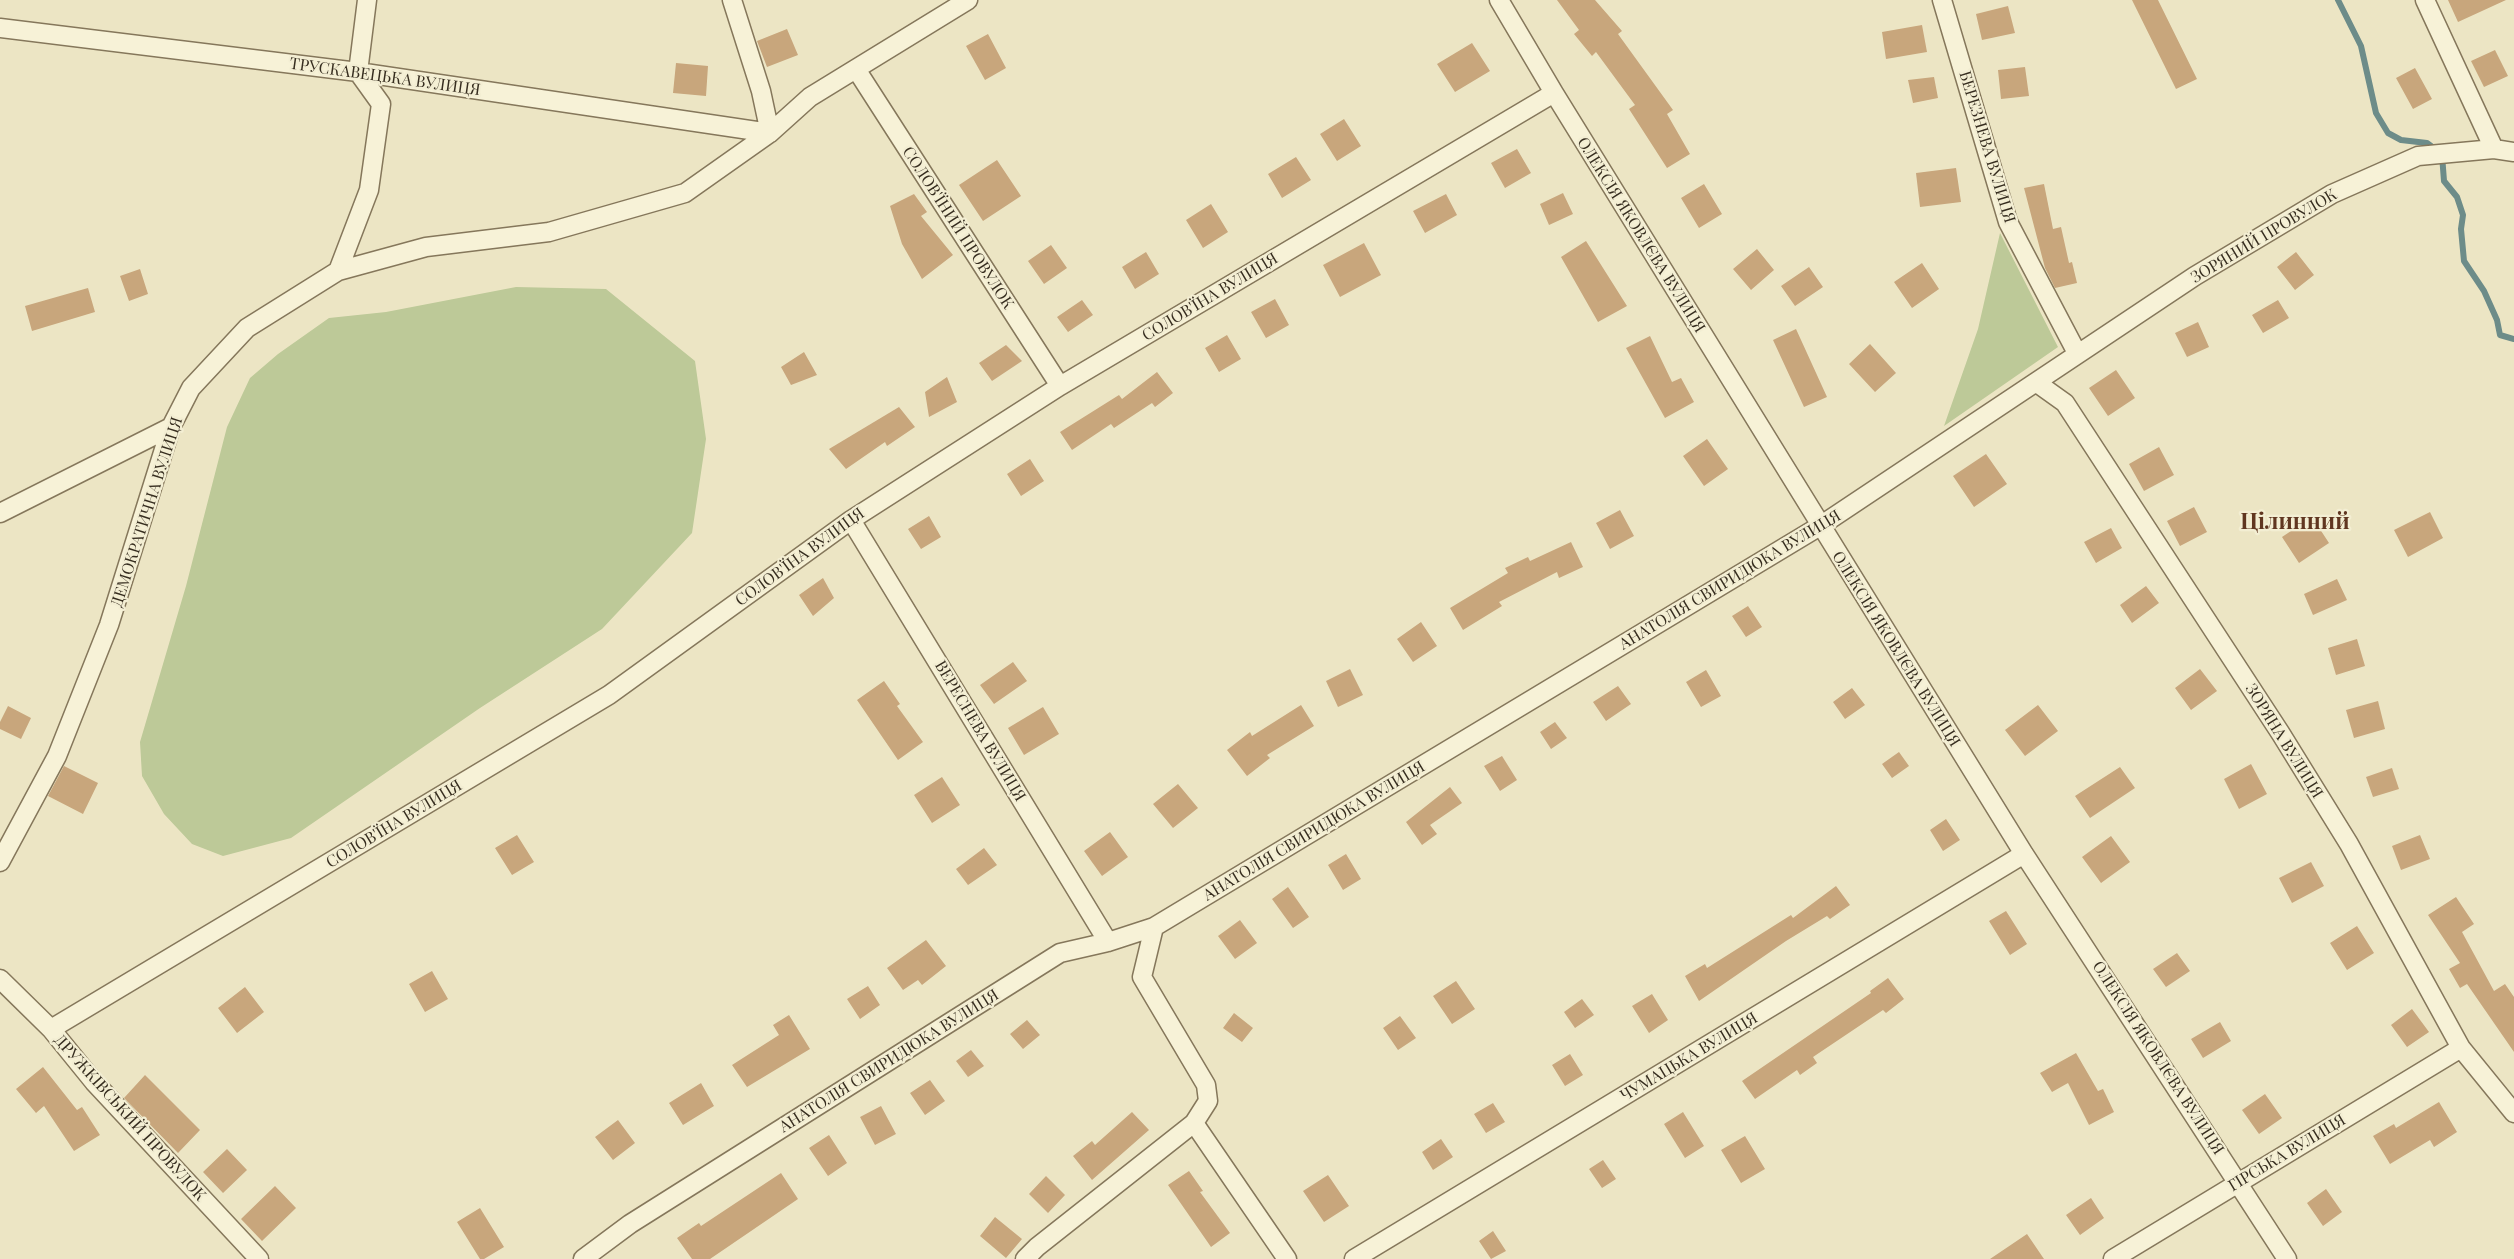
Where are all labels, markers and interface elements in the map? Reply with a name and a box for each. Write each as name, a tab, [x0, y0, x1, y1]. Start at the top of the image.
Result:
street label: ТРУСКАВЕЦЬКА ВУЛИЦЯ	[288, 54, 482, 100]
street label: БЕРЕЗНЕВА ВУЛИЦЯ	[1955, 69, 2019, 225]
street label: ОЛЕКСІЯ ЯКОВЛЄВА ВУЛИЦЯ	[1573, 134, 1709, 336]
street label: СОЛОВ'ЇНИЙ ПРОВУЛОК	[898, 143, 1018, 313]
street label: ЗОРЯНИЙ ПРОВУЛОК	[2188, 185, 2340, 287]
street label: СОЛОВ'ЇНА ВУЛИЦЯ	[1139, 249, 1281, 345]
street label: ДЕМОКРАТИЧНА ВУЛИЦЯ	[107, 415, 187, 609]
street label: СОЛОВ'ЇНА ВУЛИЦЯ	[732, 504, 868, 610]
street label: АНАТОЛІЯ СВИРИДЮКА ВУЛИЦЯ	[1616, 506, 1844, 654]
district label: Цілинний	[2240, 509, 2350, 535]
street label: ОЛЕКСІЯ ЯКОВЛЄВА ВУЛИЦЯ	[1828, 548, 1964, 750]
street label: ВЕРЕСНЕВА ВУЛИЦЯ	[930, 657, 1030, 805]
street label: ЗОРЯНА ВУЛИЦЯ	[2241, 680, 2327, 802]
street label: АНАТОЛІЯ СВИРИДЮКА ВУЛИЦЯ	[1200, 757, 1428, 905]
street label: СОЛОВ'ЇНА ВУЛИЦЯ	[323, 776, 465, 872]
street label: ОЛЕКСІЯ ЯКОВЛЄВА ВУЛИЦЯ	[2088, 958, 2228, 1158]
street label: АНАТОЛІЯ СВИРИДЮКА ВУЛИЦЯ	[776, 985, 1002, 1137]
street label: ЧУМАЦЬКА ВУЛИЦЯ	[1617, 1008, 1761, 1106]
street label: ДРУЖКІВСЬКИЙ ПРОВУЛОК	[50, 1031, 210, 1205]
street label: ГІРСЬКА ВУЛИЦЯ	[2225, 1110, 2349, 1196]

